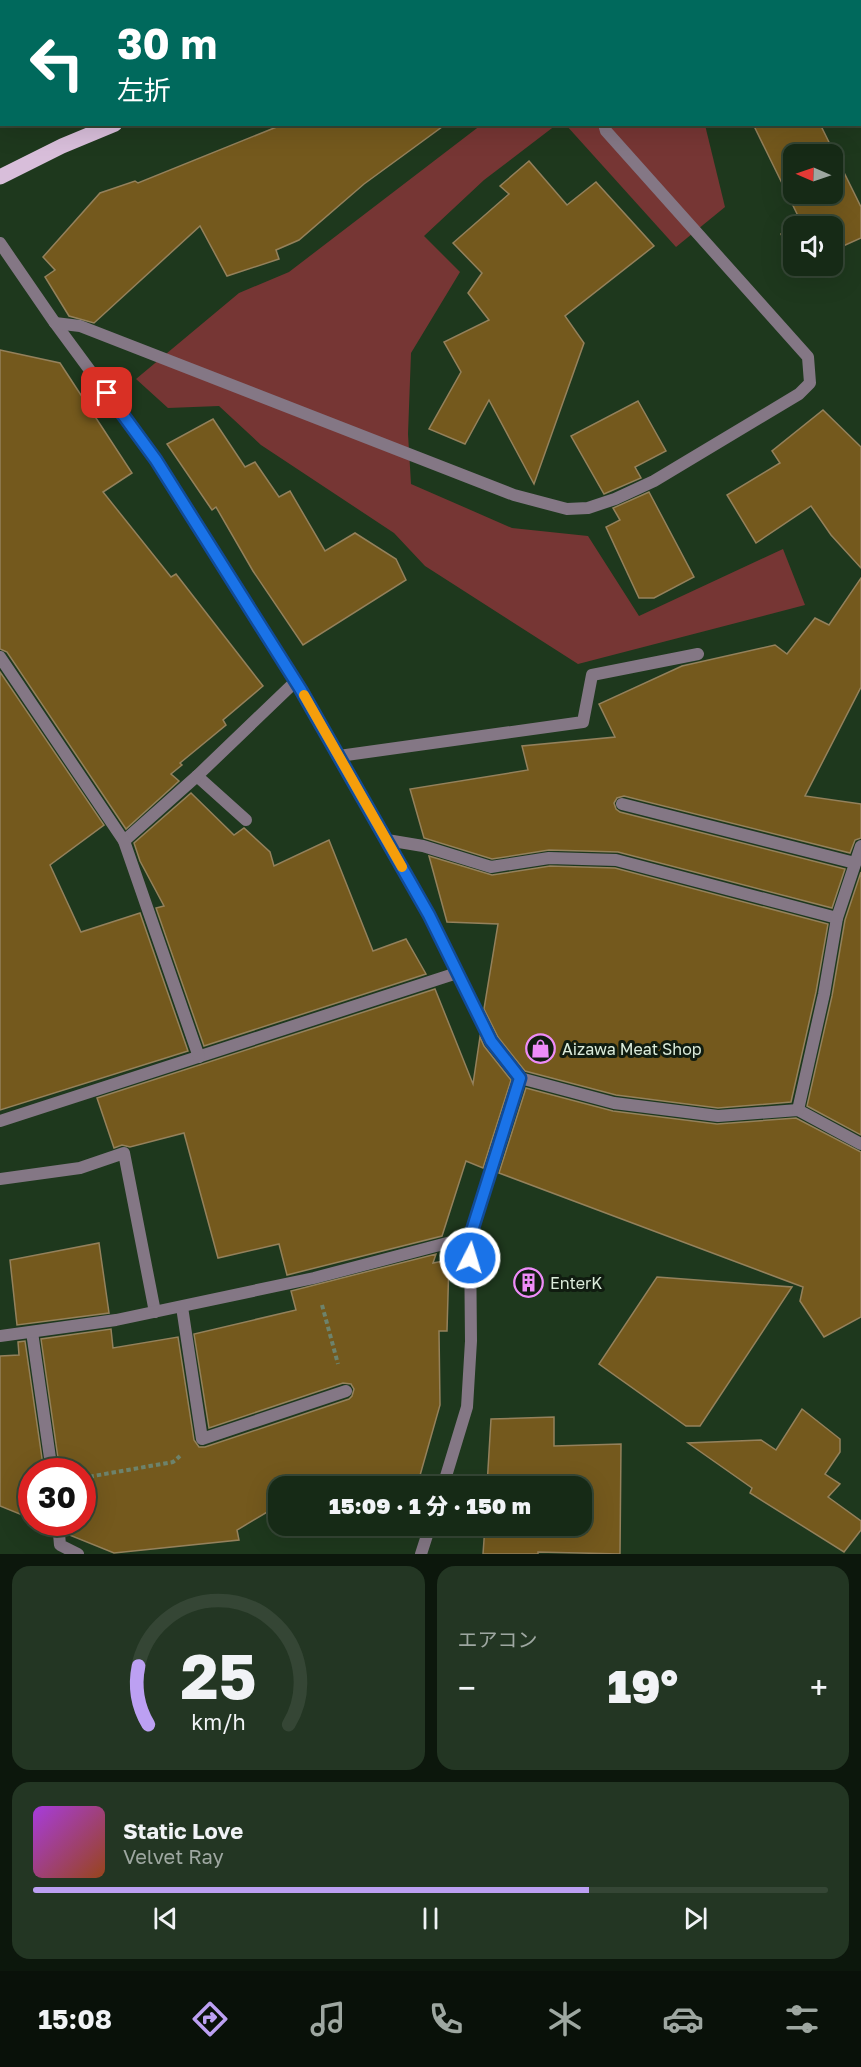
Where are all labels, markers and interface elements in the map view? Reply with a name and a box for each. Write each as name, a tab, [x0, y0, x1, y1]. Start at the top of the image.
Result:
text: 30 m	[117, 18, 217, 68]
icon: left	[18, 24, 96, 102]
text: 左折	[117, 74, 171, 106]
north arrow	[783, 144, 843, 204]
map controls	[783, 144, 843, 276]
button: sound	[783, 216, 843, 276]
pin	[81, 367, 132, 418]
icon: arrive	[90, 376, 123, 409]
shop icon: Aizawa Meat Shop	[525, 1033, 557, 1065]
place label: Aizawa Meat Shop	[562, 1039, 702, 1059]
position arrow	[438, 1226, 502, 1290]
building icon: EnterK	[513, 1267, 545, 1299]
place label: EnterK	[550, 1273, 602, 1293]
speed limit sign: 30	[18, 1458, 96, 1536]
text: 15:09 · 1 分 · 150 m	[329, 1492, 531, 1519]
text: エアコン	[458, 1627, 538, 1651]
text: 25	[180, 1638, 256, 1713]
text: 19°	[607, 1659, 678, 1713]
text: −	[458, 1668, 476, 1707]
text: +	[810, 1668, 828, 1707]
text: km/h	[191, 1709, 246, 1735]
text: Static Love	[123, 1817, 243, 1844]
text: Velvet Ray	[123, 1844, 224, 1868]
icon: previous	[149, 1902, 182, 1935]
icon: pause	[414, 1902, 447, 1935]
icon: next	[679, 1902, 712, 1935]
icon: directions	[189, 1998, 231, 2040]
icon: music	[307, 1998, 349, 2040]
icon: phone	[425, 1998, 467, 2040]
icon: climate	[544, 1998, 586, 2040]
icon: car	[662, 1998, 704, 2040]
icon: filters	[781, 1998, 823, 2040]
text: 15:08	[38, 2003, 112, 2035]

